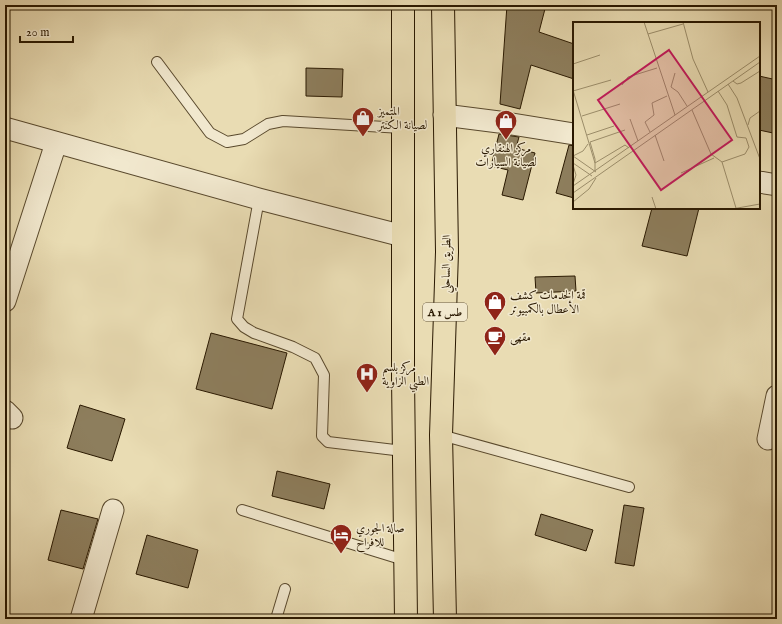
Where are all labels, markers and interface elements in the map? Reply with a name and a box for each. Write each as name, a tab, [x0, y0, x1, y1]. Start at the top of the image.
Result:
scale bar	[20, 18, 73, 44]
inset map	[573, 22, 760, 209]
text: 20 m	[26, 25, 49, 40]
place label: المتميز لصيانة الكنتر	[376, 104, 427, 133]
shop icon: المتميز لصيانة الكنتر	[350, 105, 376, 138]
shop icon: مركز الهنقاري لصيانة السيارات	[493, 108, 519, 141]
place label: مركز الهنقاري لصيانة السيارات	[475, 141, 537, 170]
street label: الطريق الساحلي	[438, 234, 459, 294]
place label: قمة الخدمات كشف الأعطال بالكمبيوتر	[508, 288, 586, 317]
shop icon: قمة الخدمات كشف الأعطال بالكمبيوتر	[482, 289, 508, 322]
road number: A 1 طس	[423, 303, 467, 321]
cafe icon: مقهى	[482, 324, 508, 357]
place label: مقهى	[510, 330, 531, 346]
place label: مركز بلسم الطبي الزاوية	[382, 360, 429, 393]
hospital icon: مركز بلسم الطبي الزاوية	[354, 361, 380, 394]
place label: صالة الجوري للافراح	[356, 521, 405, 553]
hotel icon: صالة الجوري للافراح	[328, 522, 354, 555]

